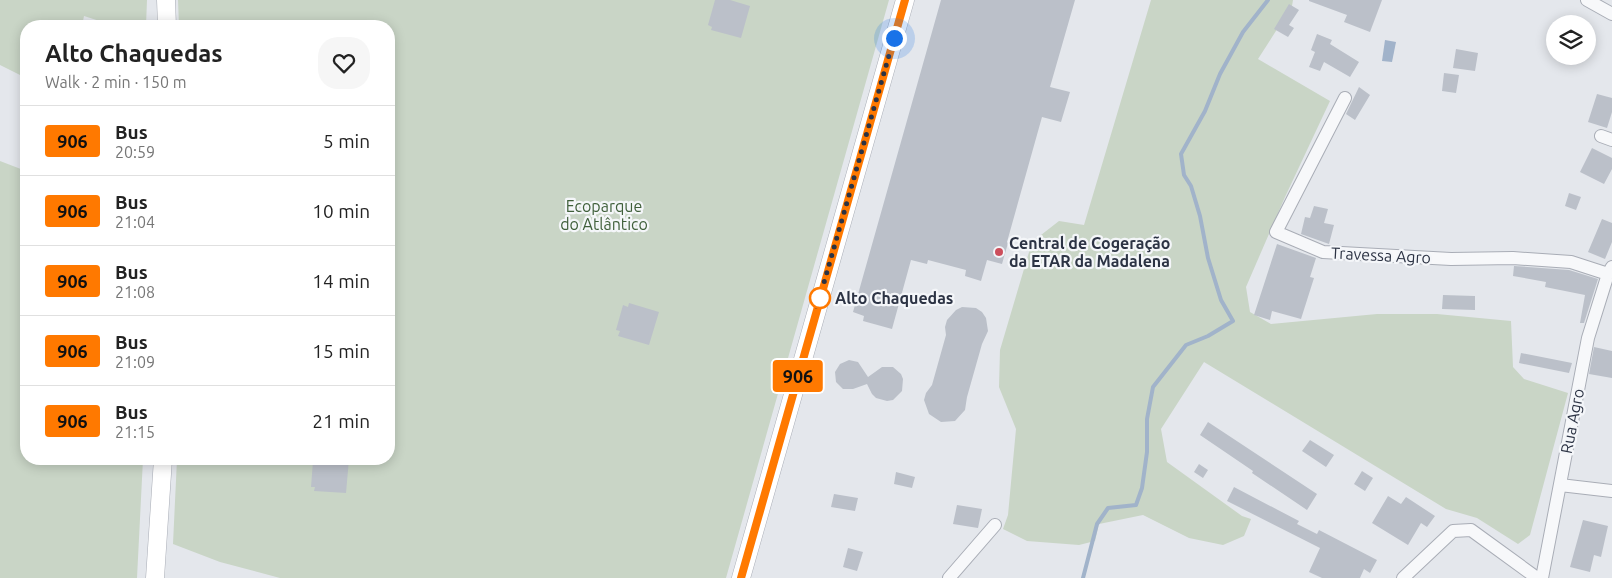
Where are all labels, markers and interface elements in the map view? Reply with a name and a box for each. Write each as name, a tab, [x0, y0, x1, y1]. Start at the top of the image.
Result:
map controls	[1546, 15, 1596, 65]
button: layers	[1546, 15, 1596, 65]
your location	[882, 26, 907, 51]
button: heart	[318, 37, 370, 89]
text: Alto Chaquedas	[45, 40, 223, 67]
text: Walk · 2 min · 150 m	[45, 73, 187, 91]
text: Bus	[115, 121, 148, 143]
text: 5 min	[323, 130, 370, 152]
text: 906	[57, 131, 88, 151]
text: 20:59	[115, 143, 155, 161]
text: Bus	[115, 191, 148, 213]
park label: Ecoparque do Atlântico	[560, 197, 648, 233]
text: 10 min	[312, 200, 370, 222]
text: 906	[57, 201, 88, 221]
text: 21:04	[115, 213, 155, 231]
place label: Central de Cogeração da ETAR da Madalena	[1009, 234, 1170, 270]
street label: Travessa Agro	[1331, 243, 1431, 267]
marker: Central de Cogeração da ETAR da Madalena	[993, 246, 1005, 258]
text: Bus	[115, 261, 148, 283]
text: 14 min	[312, 270, 370, 292]
text: 906	[57, 271, 88, 291]
text: 21:08	[115, 283, 155, 301]
marker: Alto Chaquedas	[809, 287, 831, 309]
place label: Alto Chaquedas	[835, 289, 953, 307]
text: Bus	[115, 331, 148, 353]
text: 15 min	[312, 340, 370, 362]
text: 906	[57, 341, 88, 361]
text: 21:09	[115, 353, 155, 371]
line badge: 906	[769, 360, 827, 392]
text: 906	[783, 366, 813, 386]
street label: Rua Agro	[1557, 387, 1587, 455]
text: Bus	[115, 401, 148, 423]
text: 21 min	[312, 410, 370, 432]
text: 906	[57, 411, 88, 431]
text: 21:15	[115, 423, 155, 441]

